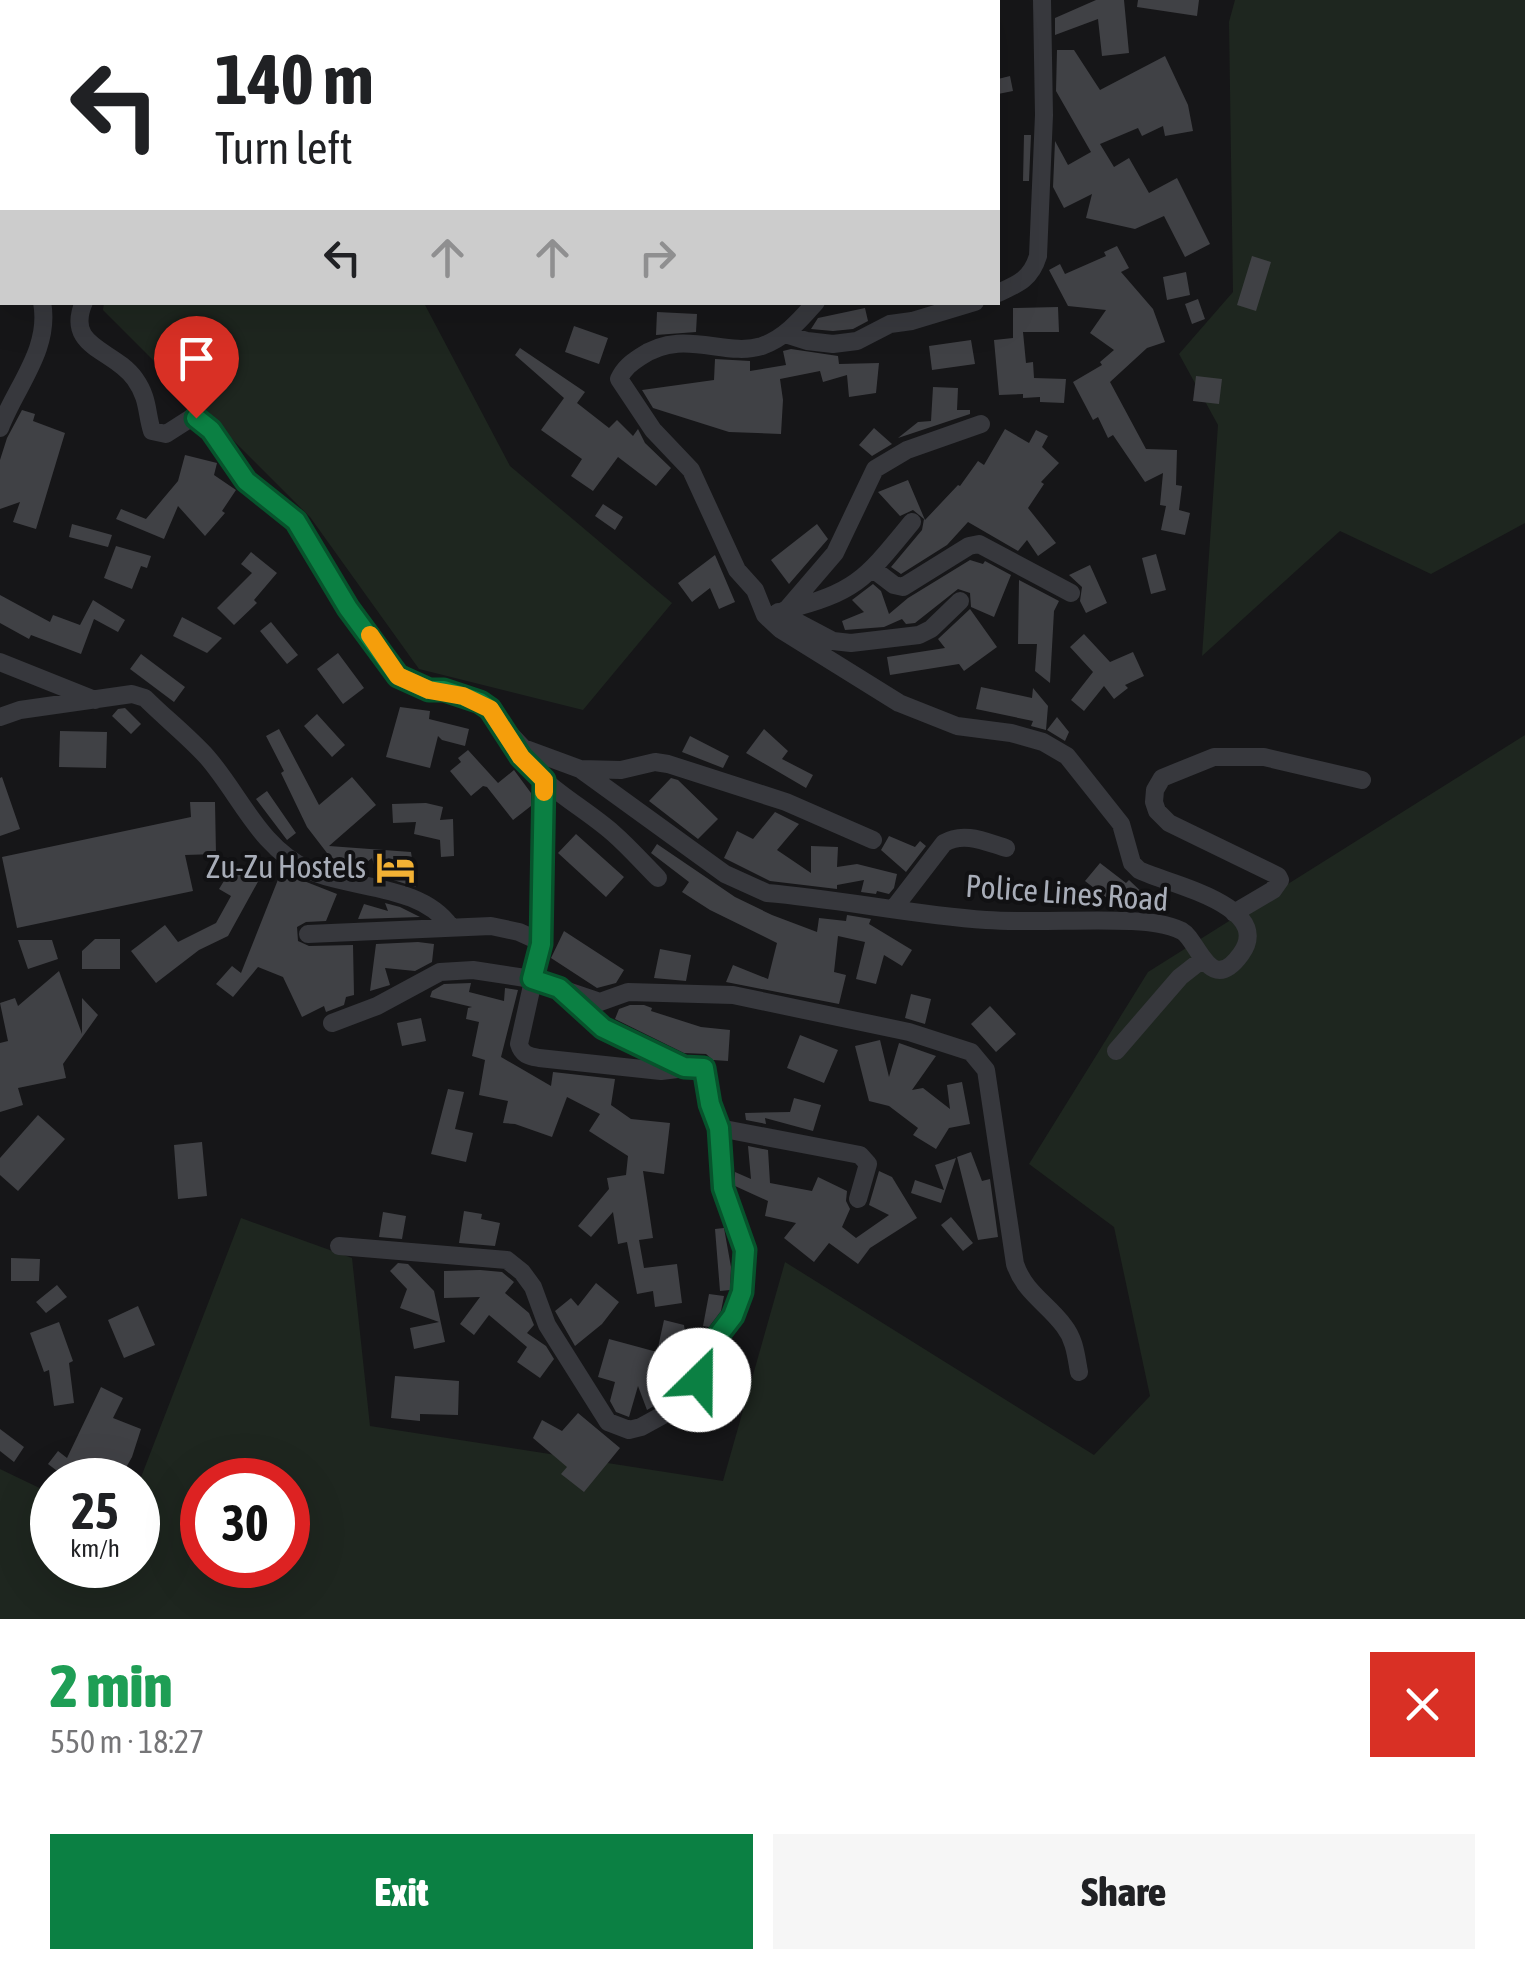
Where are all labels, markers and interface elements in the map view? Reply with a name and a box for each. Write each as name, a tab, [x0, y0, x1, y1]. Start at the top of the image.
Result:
text: 140 m	[215, 39, 374, 119]
icon: left	[50, 40, 180, 170]
text: Turn left	[215, 122, 353, 174]
icon: left	[315, 230, 370, 285]
icon: ahead	[420, 230, 475, 285]
icon: ahead	[525, 230, 580, 285]
icon: right	[630, 230, 685, 285]
pin	[154, 316, 239, 419]
icon: arrive	[169, 331, 224, 386]
hotel icon: Zu-Zu Hostels	[375, 846, 417, 888]
place label: Zu-Zu Hostels	[206, 848, 366, 885]
street label: Police Lines Road	[964, 867, 1170, 918]
position arrow	[647, 1328, 751, 1432]
speed limit sign: 30	[180, 1458, 310, 1588]
text: 25	[71, 1482, 118, 1540]
text: km/h	[70, 1534, 120, 1562]
text: 2 min	[50, 1651, 173, 1720]
button: close	[1370, 1652, 1475, 1757]
text: 550 m · 18:27	[50, 1723, 204, 1760]
button: Exit	[50, 1834, 753, 1949]
button: Share	[773, 1834, 1475, 1949]

